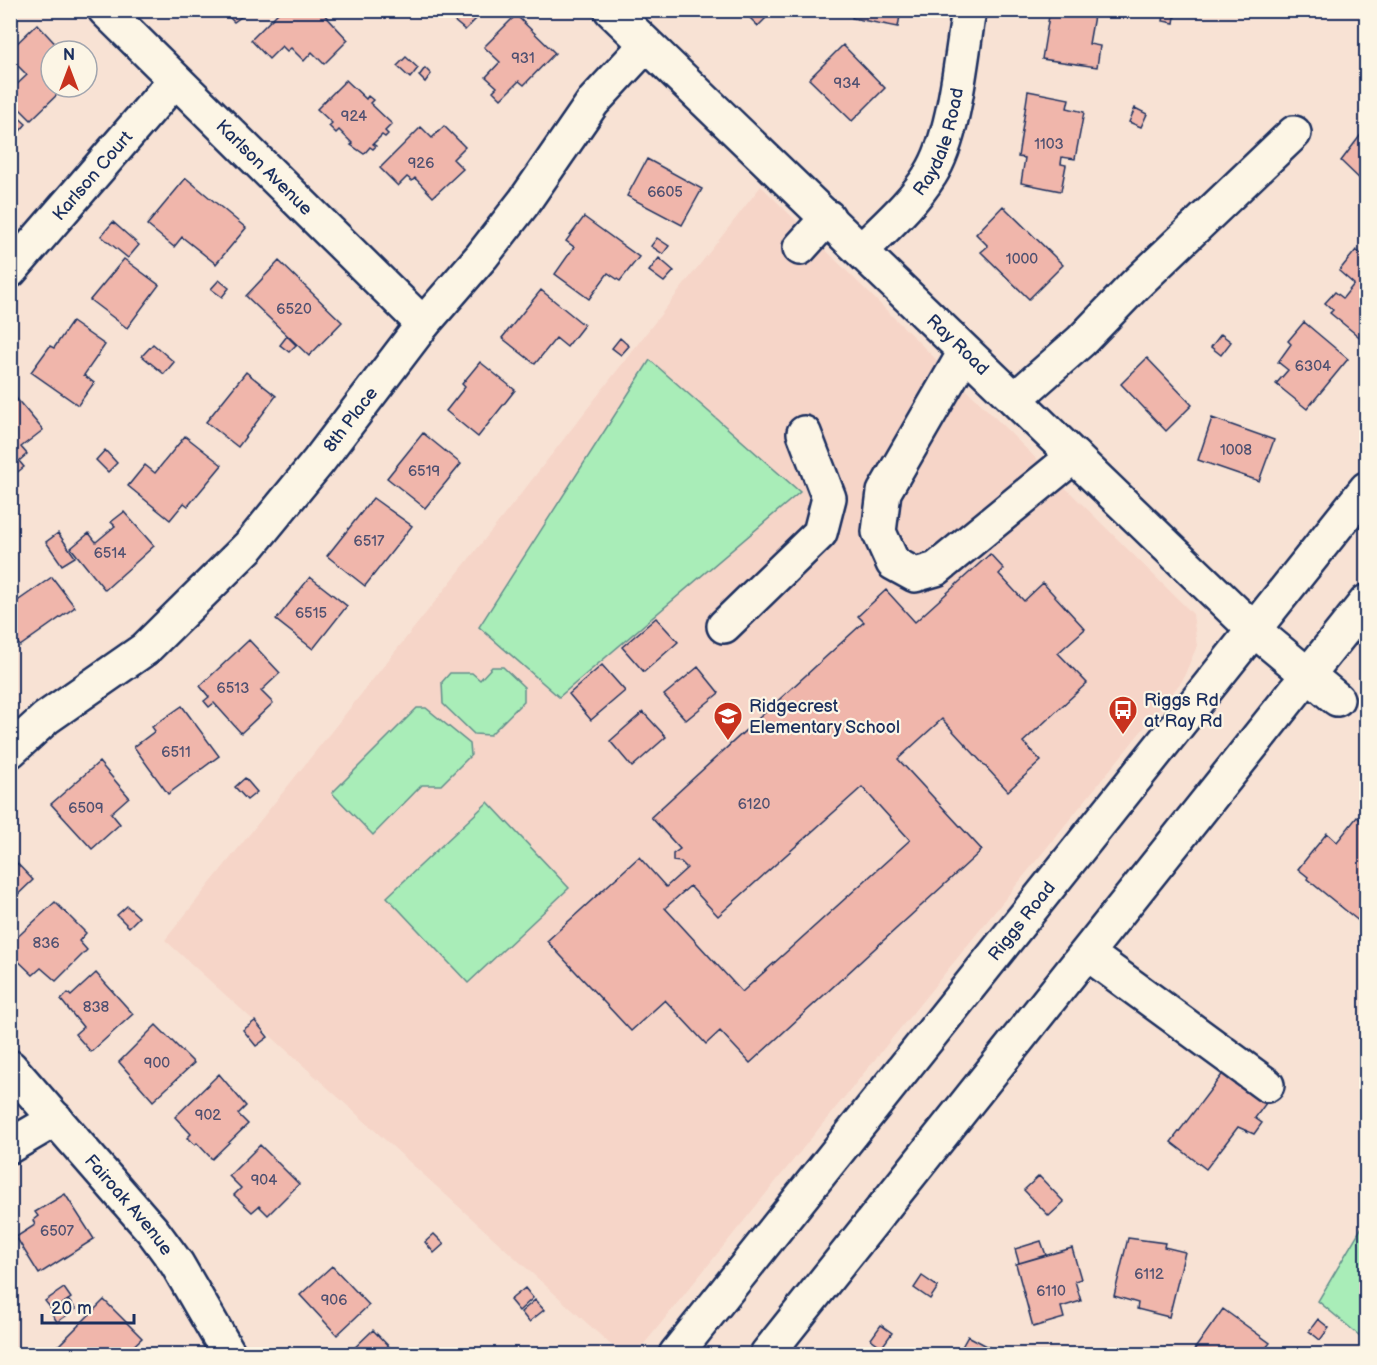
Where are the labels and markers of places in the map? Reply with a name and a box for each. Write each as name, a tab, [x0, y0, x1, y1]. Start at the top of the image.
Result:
place label: Riggs Rd at Ray Rd	[1144, 690, 1223, 732]
bus stop icon: Riggs Rd at Ray Rd	[1107, 694, 1139, 736]
place label: Ridgecrest Elementary School	[749, 696, 900, 738]
school or university icon: Ridgecrest Elementary School	[712, 700, 744, 742]

